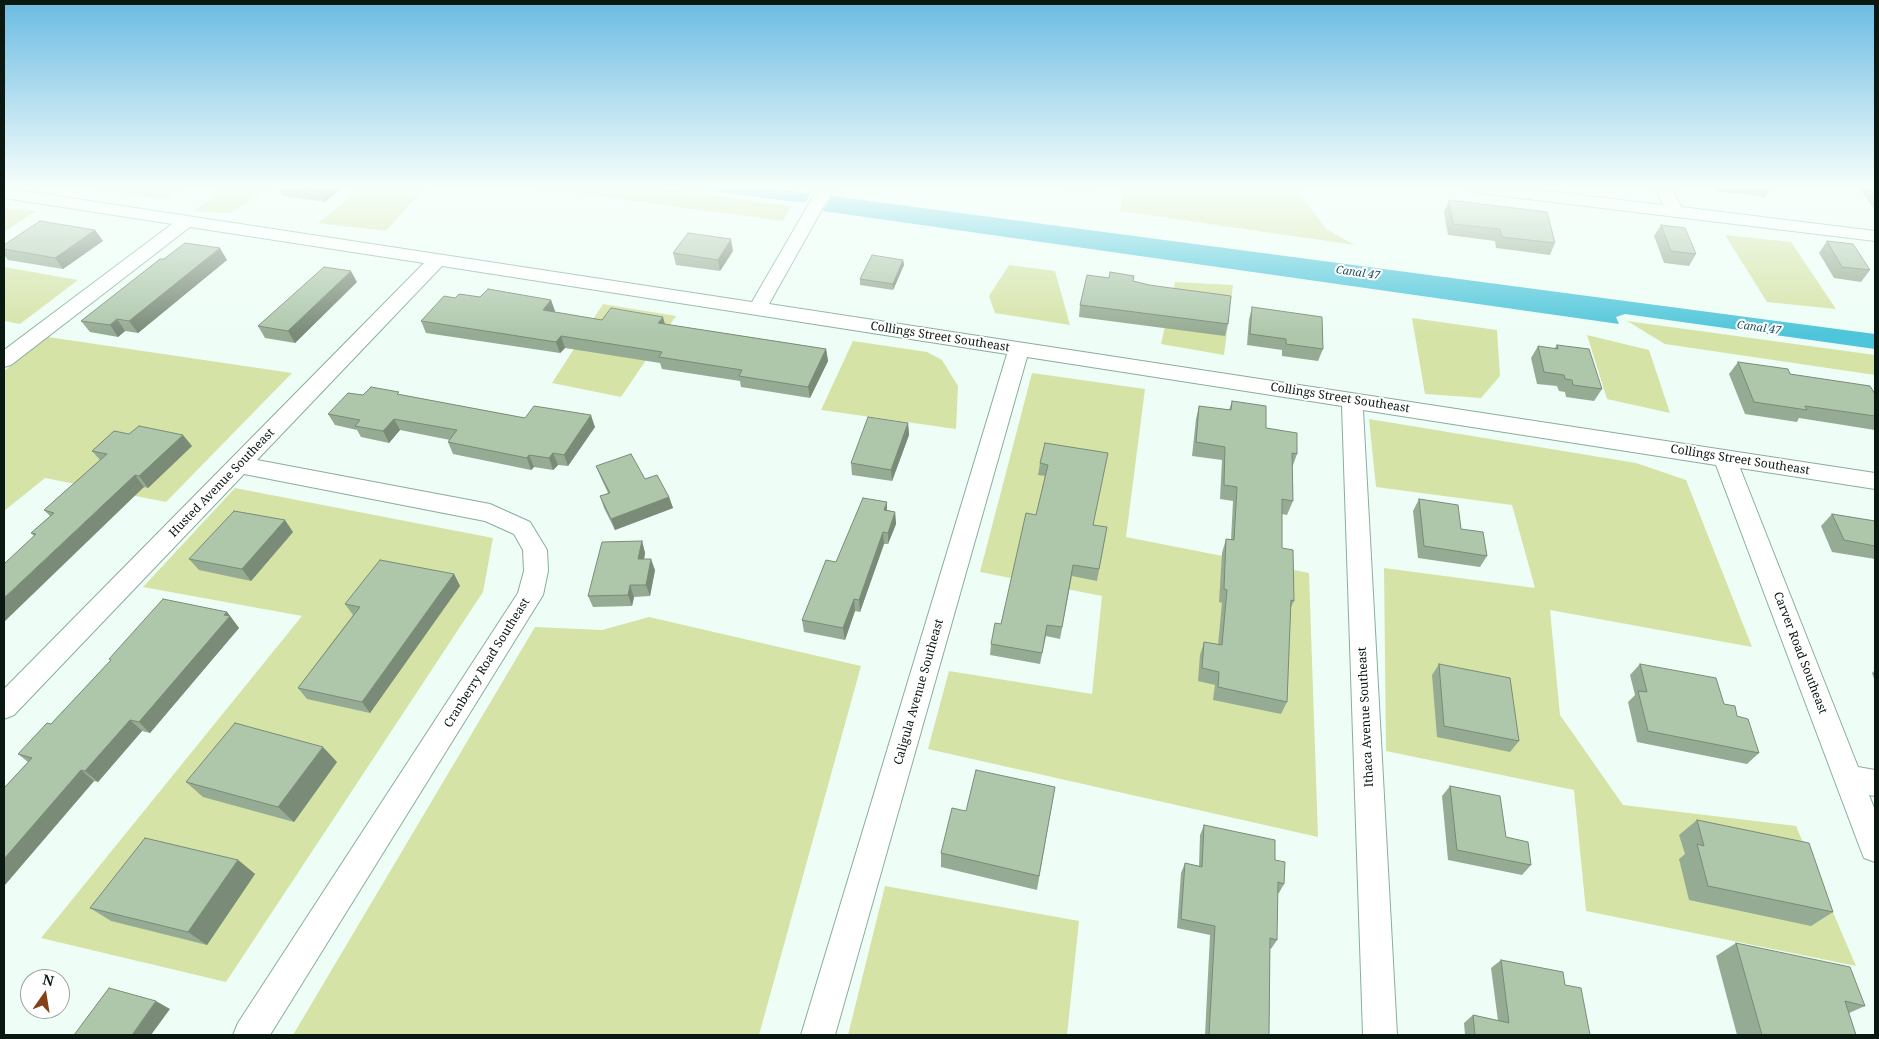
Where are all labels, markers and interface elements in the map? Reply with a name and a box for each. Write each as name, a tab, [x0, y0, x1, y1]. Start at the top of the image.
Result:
water label: Canal 47	[1335, 263, 1381, 283]
water label: Canal 47	[1736, 318, 1782, 338]
street label: Collings Street Southeast	[869, 319, 1011, 355]
street label: Collings Street Southeast	[1269, 380, 1411, 416]
street label: Husted Avenue Southeast	[166, 426, 278, 540]
street label: Collings Street Southeast	[1669, 442, 1811, 478]
street label: Carver Road Southeast	[1770, 590, 1830, 716]
street label: Cranberry Road Southeast	[441, 596, 533, 730]
street label: Caligula Avenue Southeast	[891, 617, 947, 767]
street label: Ithaca Avenue Southeast	[1355, 646, 1377, 788]
north arrow	[20, 969, 70, 1019]
text: N	[41, 969, 56, 990]

